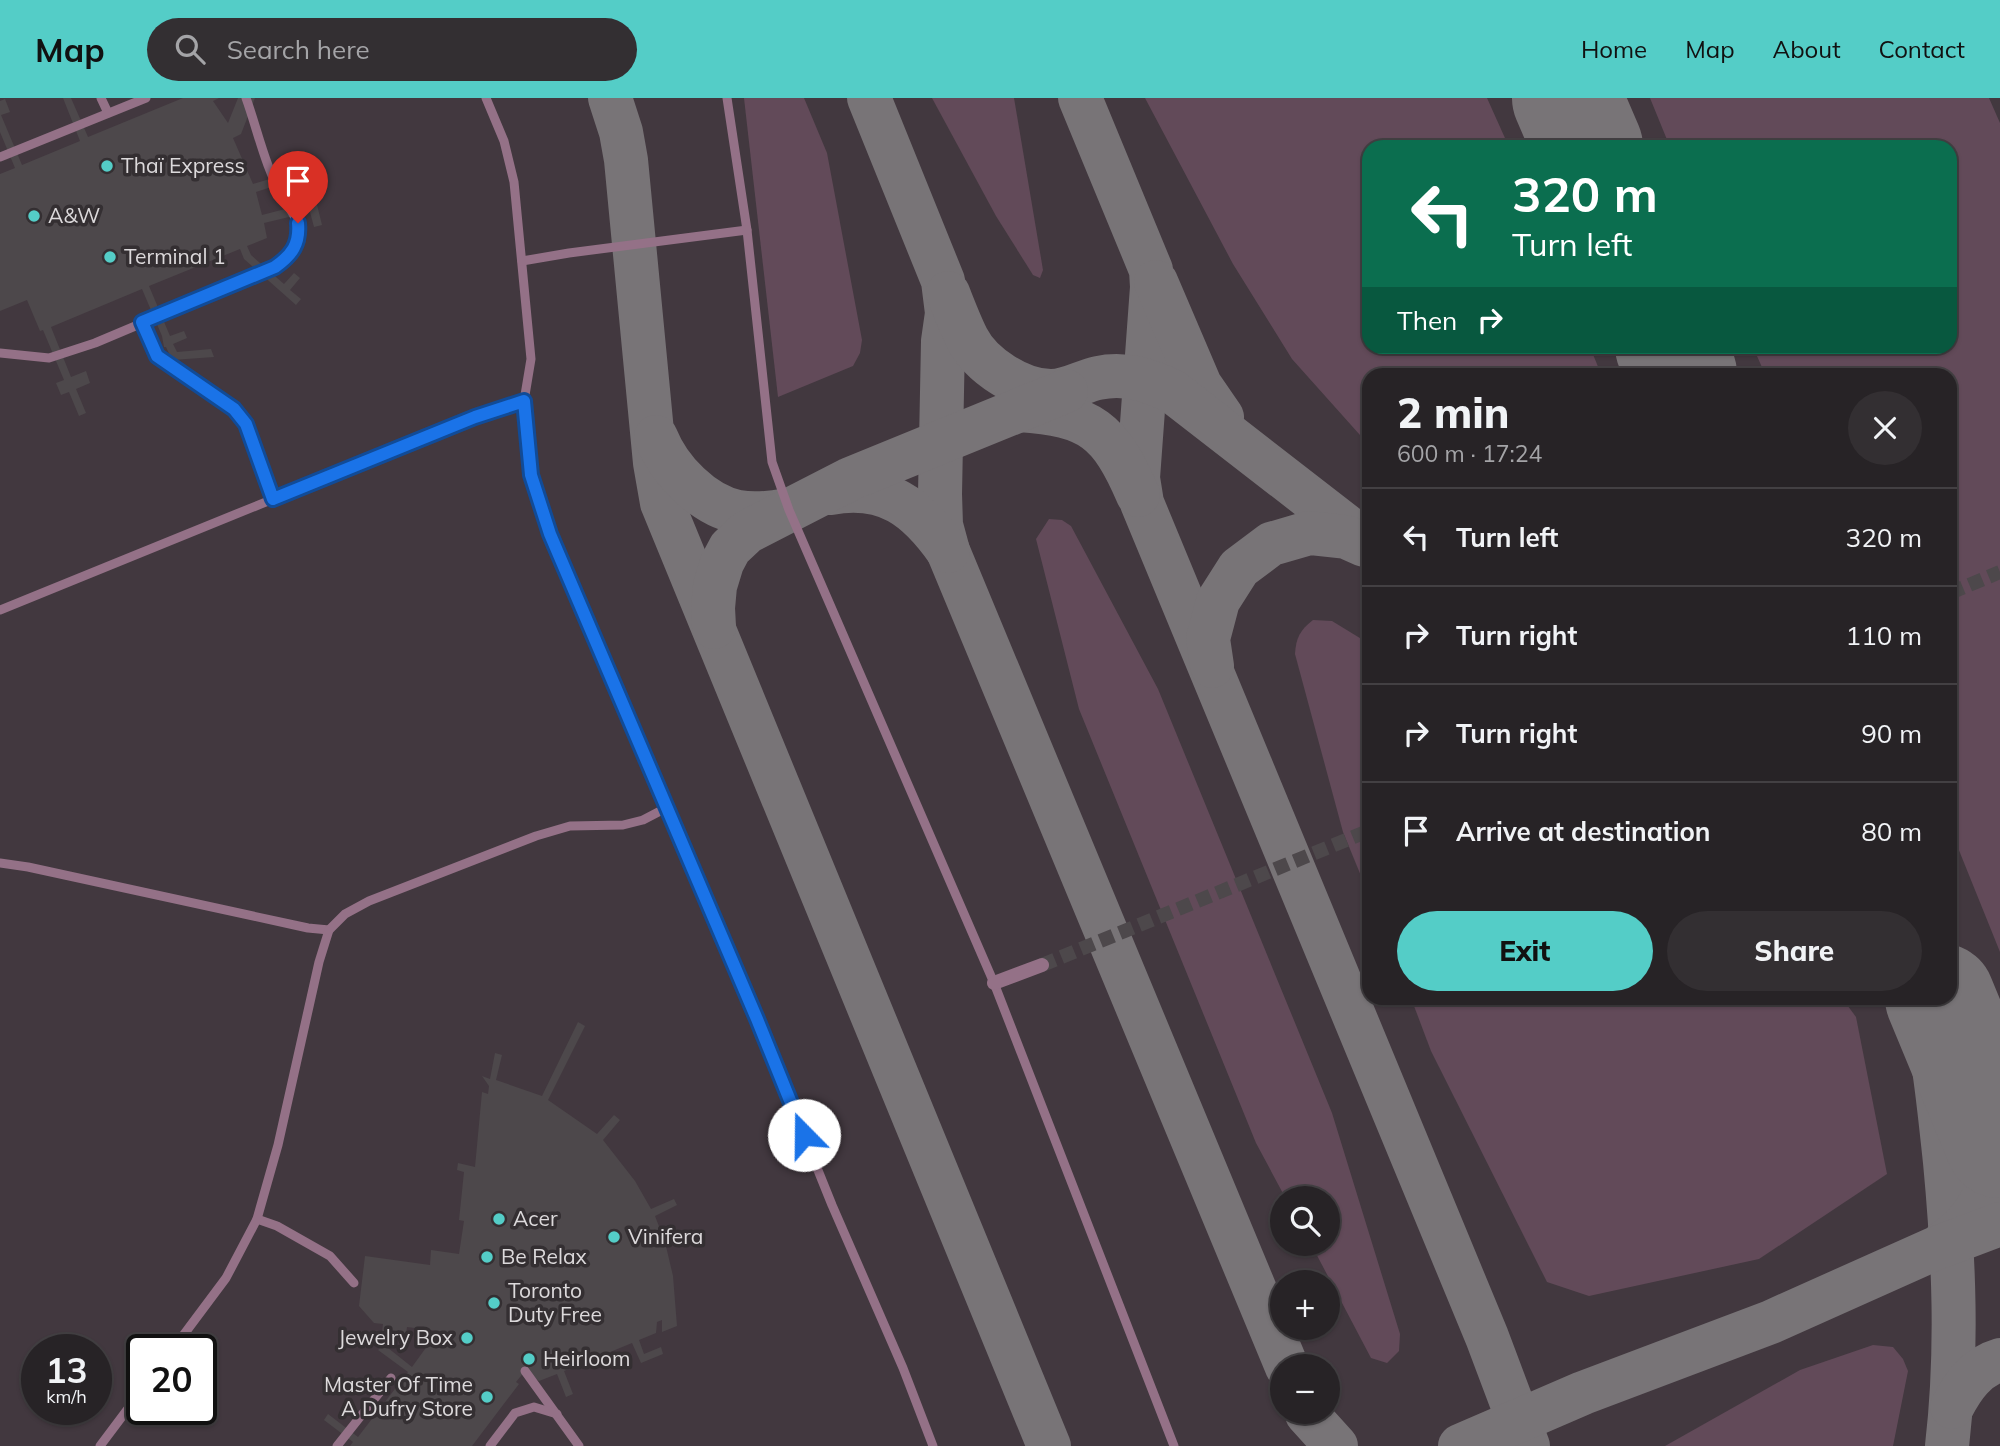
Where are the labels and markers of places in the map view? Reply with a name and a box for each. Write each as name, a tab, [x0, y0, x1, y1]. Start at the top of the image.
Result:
pin	[268, 151, 328, 223]
place label: Thaï Express	[121, 152, 245, 178]
marker: Thaï Express	[99, 158, 115, 174]
place label: A&W	[48, 202, 100, 228]
marker: A&W	[26, 208, 42, 224]
place label: Terminal 1	[124, 243, 226, 269]
marker: Terminal 1	[102, 249, 118, 265]
place label: Acer	[513, 1205, 558, 1231]
marker: Acer	[491, 1211, 507, 1227]
place label: Vinifera	[628, 1223, 703, 1249]
marker: Vinifera	[606, 1229, 622, 1245]
place label: Be Relax	[501, 1243, 587, 1269]
marker: Be Relax	[479, 1249, 495, 1265]
place label: Toronto Duty Free	[508, 1277, 602, 1327]
marker: Toronto Duty Free	[486, 1295, 502, 1311]
place label: Jewelry Box	[338, 1324, 453, 1350]
marker: Jewelry Box	[459, 1330, 475, 1346]
place label: Heirloom	[543, 1345, 631, 1371]
marker: Heirloom	[521, 1351, 537, 1367]
place label: Master Of Time A Dufry Store	[324, 1371, 473, 1421]
marker: Master Of Time A Dufry Store	[479, 1389, 495, 1405]

